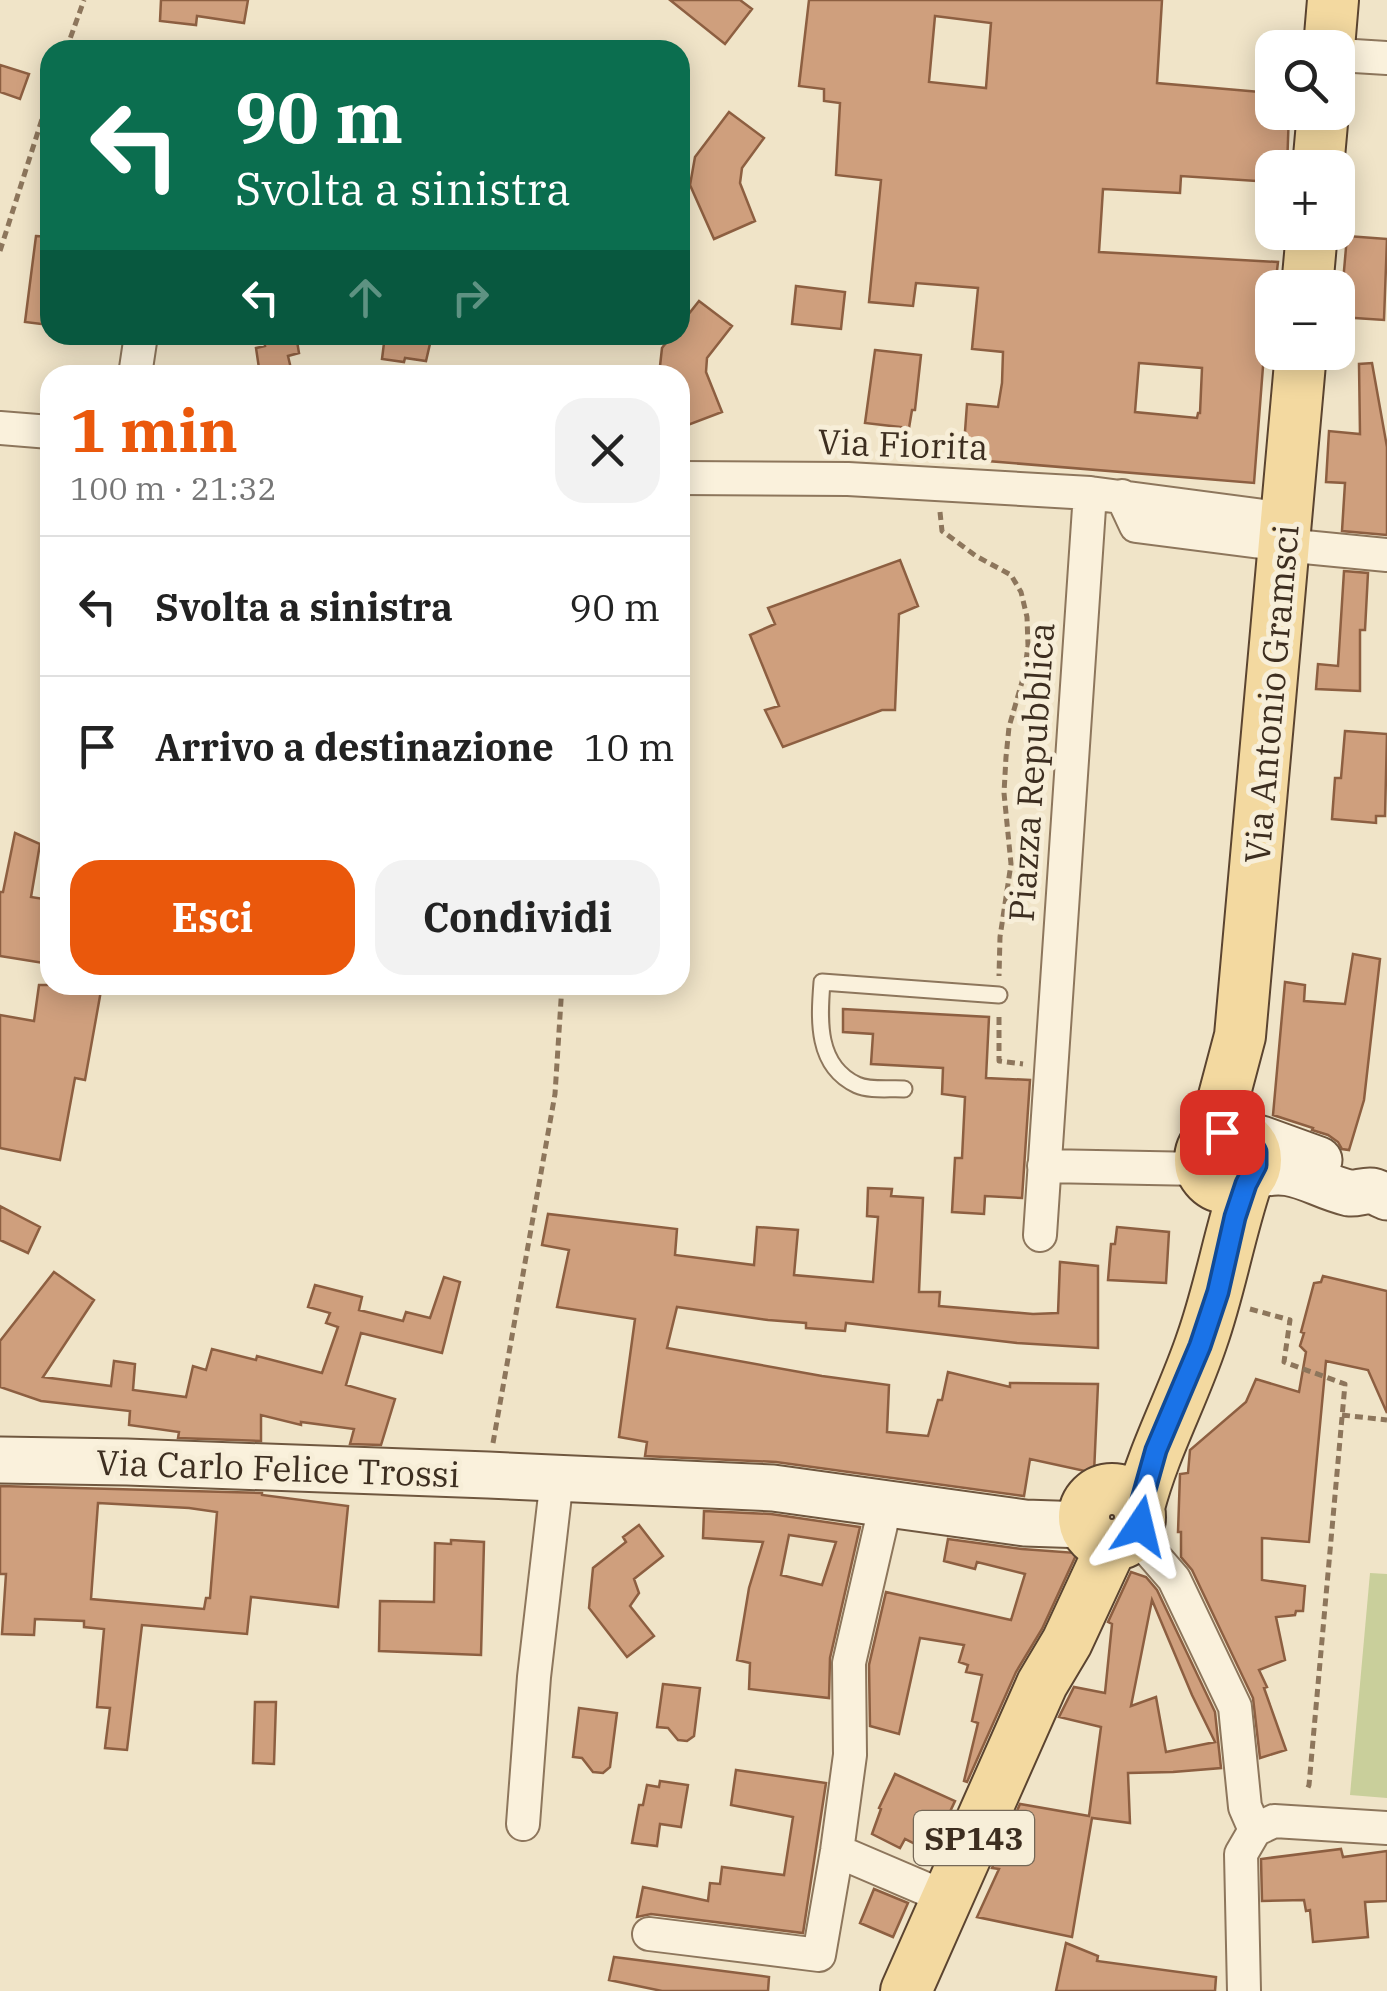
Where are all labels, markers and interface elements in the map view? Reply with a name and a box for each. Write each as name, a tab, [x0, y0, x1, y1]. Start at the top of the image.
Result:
map controls	[1255, 30, 1355, 370]
button: search	[1255, 30, 1355, 130]
text: 90 m	[235, 71, 403, 162]
icon: left	[70, 80, 200, 210]
button: +	[1255, 150, 1355, 250]
text: Svolta a sinistra	[235, 159, 571, 217]
icon: left	[233, 270, 288, 325]
icon: ahead	[338, 270, 393, 325]
icon: right	[443, 270, 498, 325]
button: −	[1255, 270, 1355, 370]
text: 1 min	[70, 390, 238, 469]
button: close	[555, 398, 660, 503]
street label: Via Fiorita	[817, 418, 989, 470]
text: 100 m · 21:32	[70, 467, 277, 509]
street label: Via Antonio Gramsci	[1233, 523, 1309, 865]
icon: left	[70, 579, 125, 634]
text: Svolta a sinistra	[155, 582, 453, 631]
text: 90 m	[569, 582, 660, 631]
street label: Piazza Repubblica	[998, 621, 1064, 923]
icon: arrive	[70, 719, 125, 774]
text: Arrivo a destinazione	[155, 722, 554, 771]
text: 10 m	[584, 722, 674, 771]
button: Esci	[70, 860, 355, 975]
button: Condividi	[375, 860, 660, 975]
pin	[1180, 1090, 1265, 1175]
icon: arrive	[1195, 1105, 1250, 1160]
street label: Via Carlo Felice Trossi	[95, 1439, 461, 1497]
position arrow	[1088, 1474, 1192, 1578]
road number: SP143	[914, 1811, 1034, 1865]

